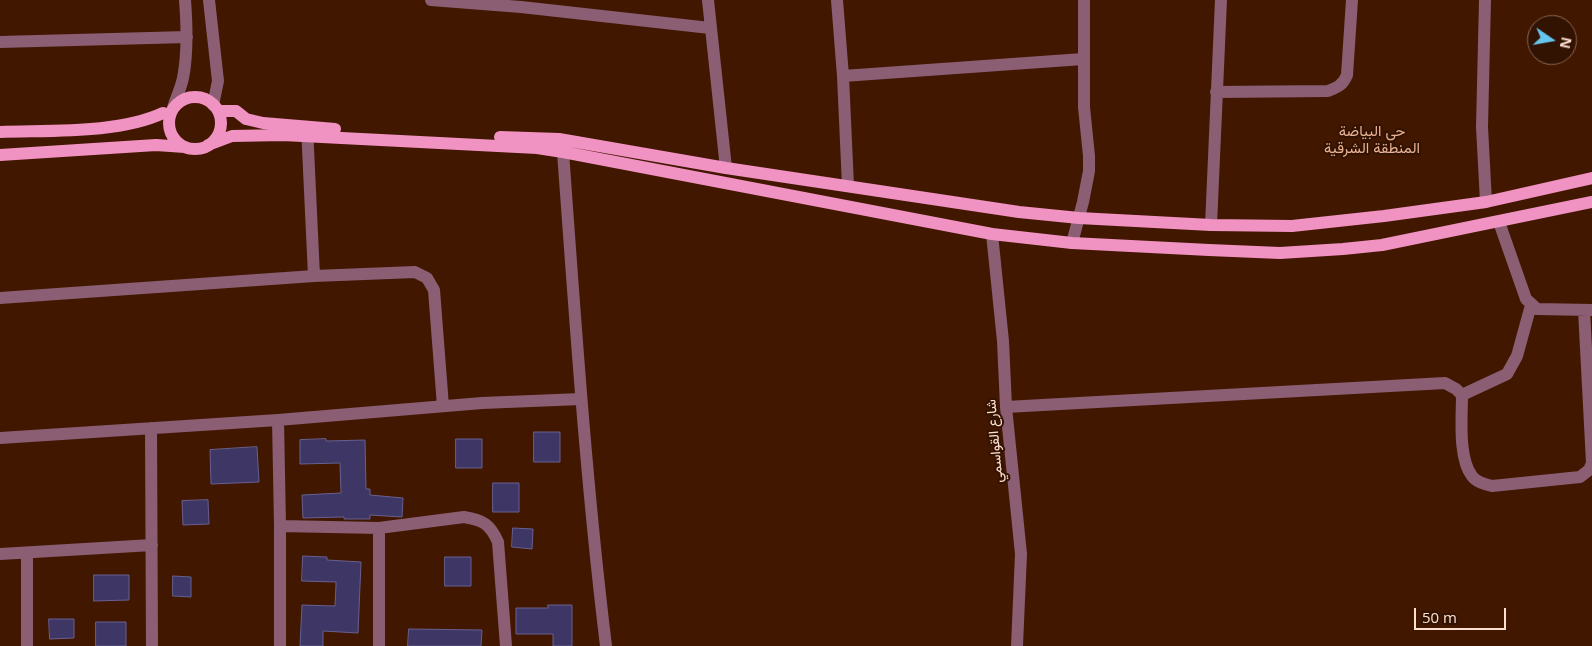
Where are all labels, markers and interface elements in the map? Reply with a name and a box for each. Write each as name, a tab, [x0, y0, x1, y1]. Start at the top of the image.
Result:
north arrow	[1527, 15, 1577, 65]
text: N	[1556, 35, 1577, 51]
district label: حي البياضة المنطقة الشرقية	[1324, 123, 1420, 158]
street label: شارع القواسمي	[983, 398, 1007, 484]
scale bar	[1417, 598, 1510, 630]
text: 50 m	[1422, 607, 1457, 627]

